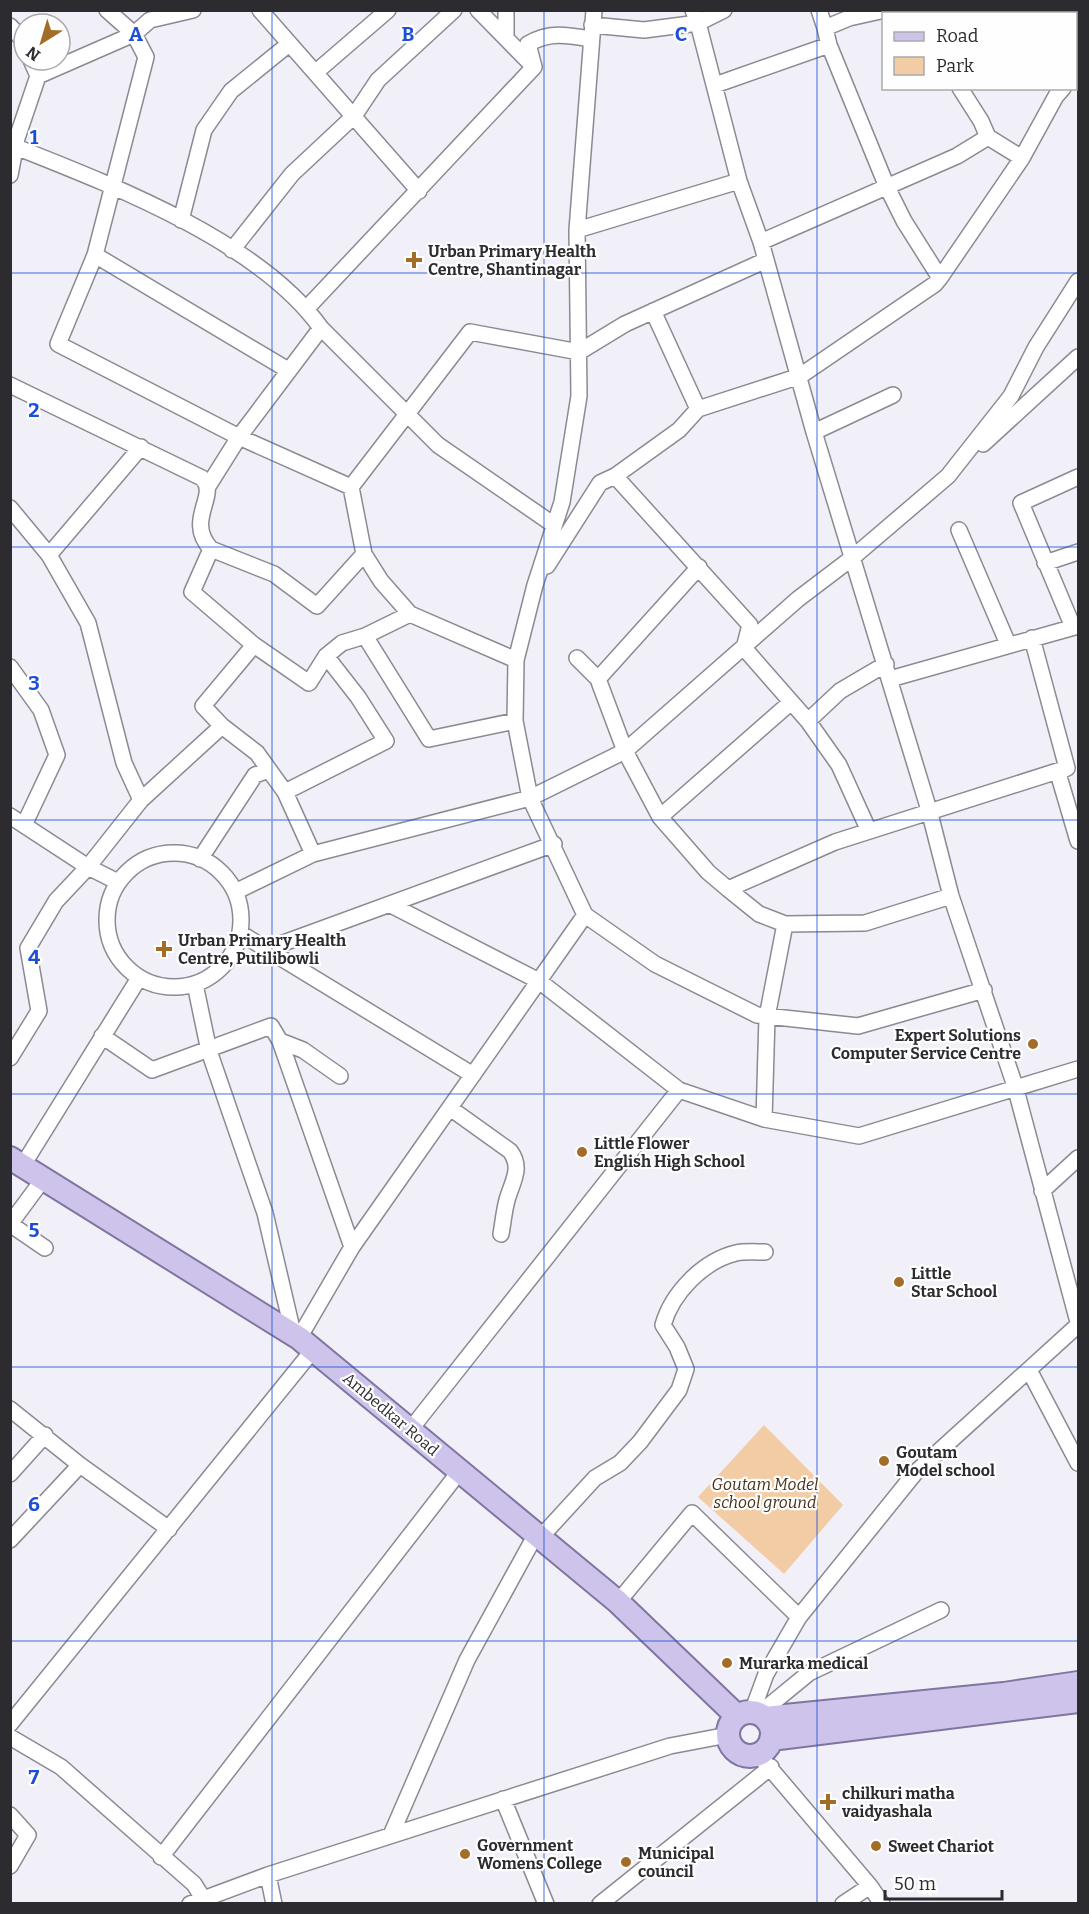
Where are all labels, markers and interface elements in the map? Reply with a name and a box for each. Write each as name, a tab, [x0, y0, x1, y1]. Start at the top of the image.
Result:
north arrow	[12, 12, 72, 72]
legend	[882, 12, 1077, 90]
text: A	[129, 22, 144, 46]
text: B	[402, 22, 415, 46]
text: C	[675, 22, 687, 46]
text: Road	[936, 25, 979, 47]
text: N	[23, 42, 44, 65]
text: Park	[936, 55, 975, 77]
text: 1	[30, 125, 39, 149]
place label: Urban Primary Health Centre, Shantinagar	[428, 242, 596, 279]
marker: Urban Primary Health Centre, Shantinagar	[405, 251, 423, 269]
text: 2	[28, 398, 40, 422]
text: 3	[28, 671, 40, 695]
place label: Urban Primary Health Centre, Putilibowli	[178, 931, 346, 968]
marker: Urban Primary Health Centre, Putilibowli	[155, 940, 173, 958]
text: 4	[28, 945, 40, 969]
place label: Expert Solutions Computer Service Centre	[831, 1026, 1021, 1063]
marker: Expert Solutions Computer Service Centre	[1026, 1037, 1040, 1051]
place label: Little Flower English High School	[594, 1134, 745, 1171]
marker: Little Flower English High School	[575, 1145, 589, 1159]
text: 5	[29, 1218, 40, 1242]
place label: Little Star School	[911, 1264, 997, 1301]
marker: Little Star School	[892, 1275, 906, 1289]
street label: Ambedkar Road	[339, 1368, 443, 1460]
place label: Goutam Model school	[896, 1443, 995, 1480]
marker: Goutam Model school	[877, 1454, 891, 1468]
park label: Goutam Model school ground	[712, 1475, 818, 1512]
text: 6	[28, 1492, 40, 1516]
place label: Murarka medical	[739, 1654, 868, 1673]
marker: Murarka medical	[720, 1656, 734, 1670]
text: 7	[29, 1765, 40, 1789]
place label: chilkuri matha vaidyashala	[841, 1784, 955, 1821]
marker: chilkuri matha vaidyashala	[819, 1793, 837, 1811]
place label: Government Womens College	[477, 1836, 602, 1873]
place label: Sweet Chariot	[888, 1837, 995, 1856]
marker: Sweet Chariot	[869, 1839, 883, 1853]
place label: Municipal council	[638, 1844, 714, 1881]
marker: Government Womens College	[458, 1847, 472, 1861]
marker: Municipal council	[619, 1855, 633, 1869]
scale bar	[885, 1863, 1002, 1901]
text: 50 m	[894, 1873, 936, 1895]

